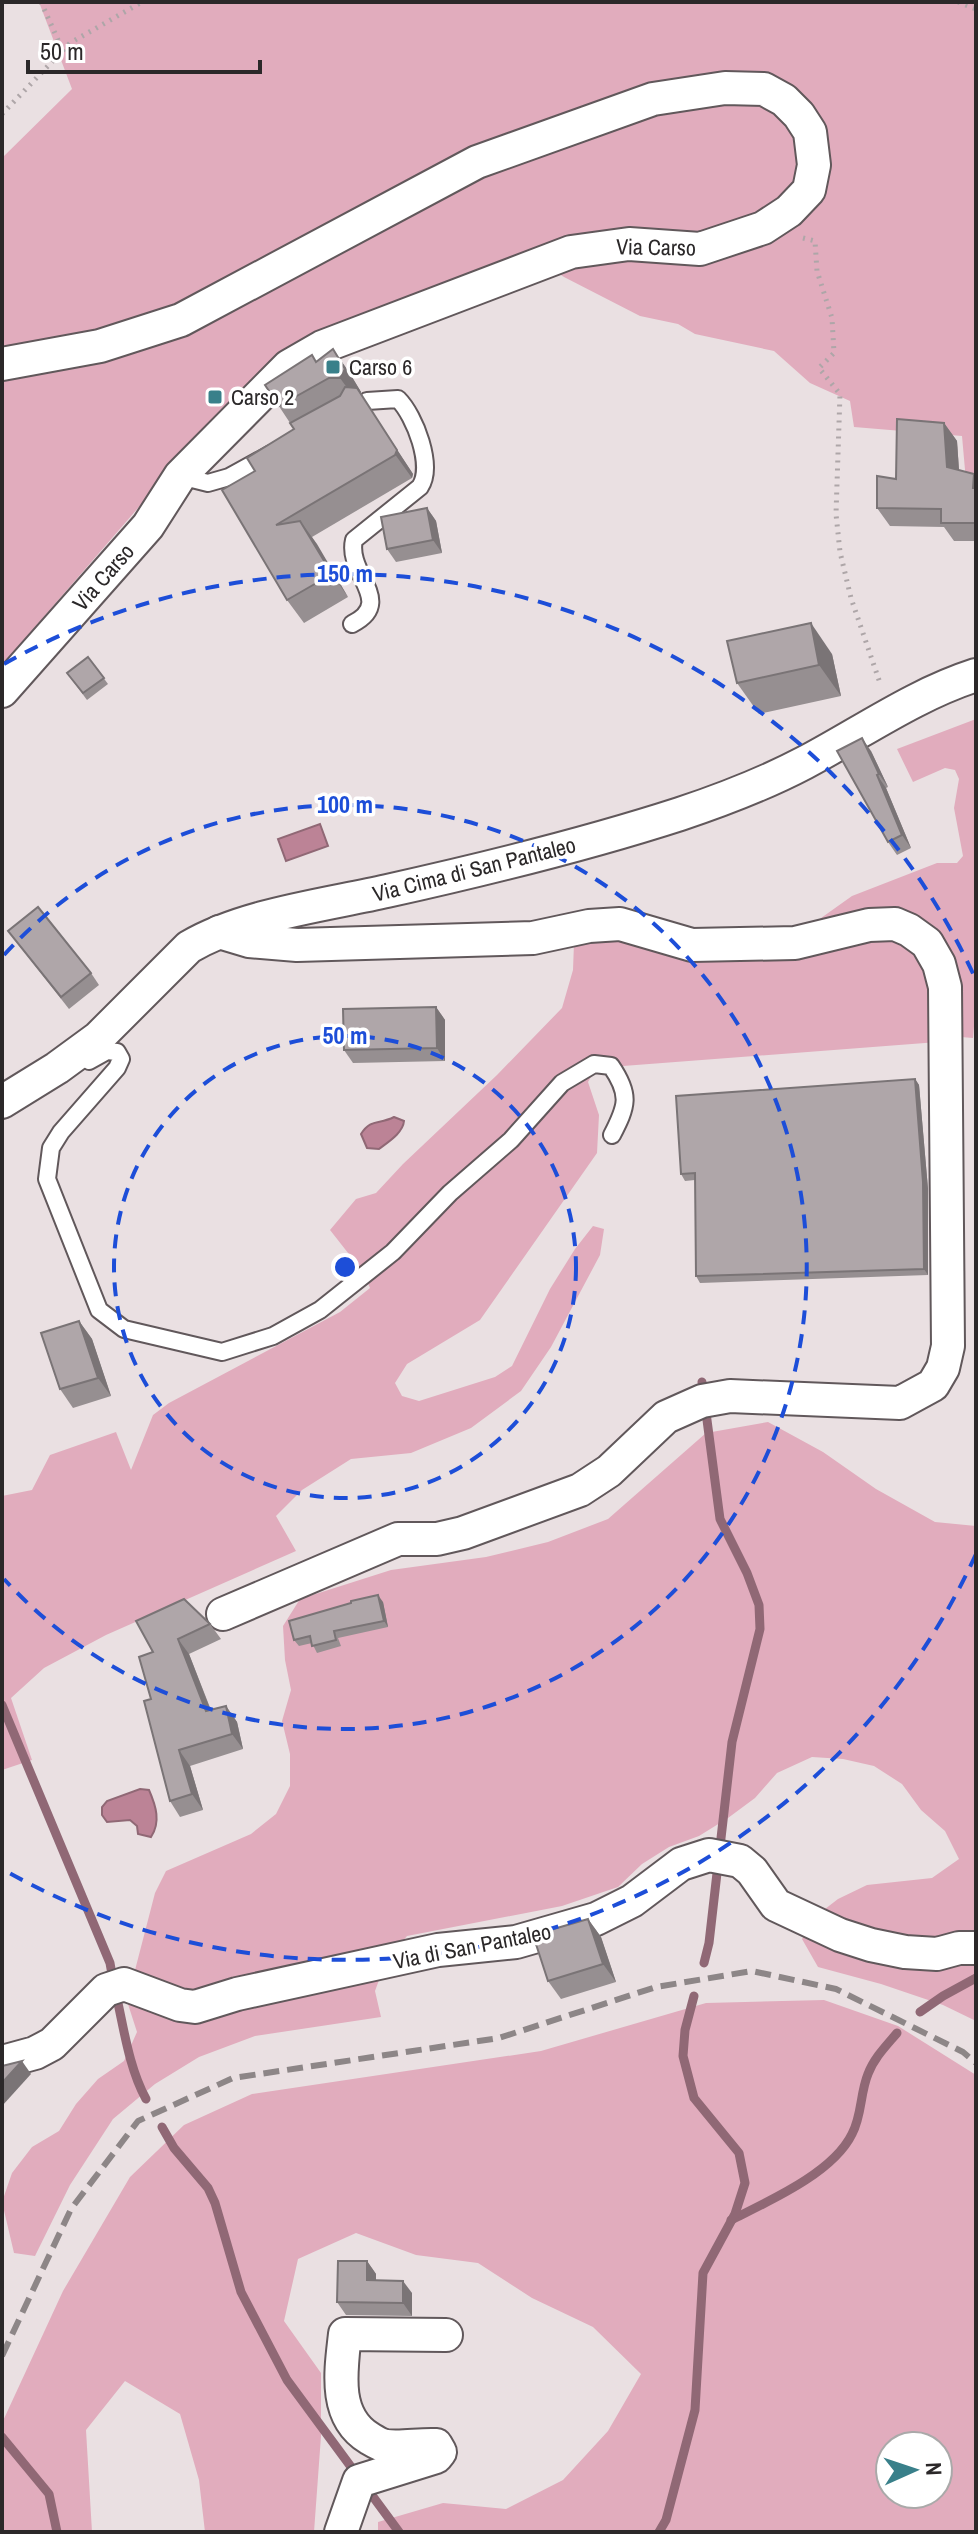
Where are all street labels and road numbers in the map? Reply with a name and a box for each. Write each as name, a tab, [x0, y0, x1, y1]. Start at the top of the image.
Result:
street label: Via Carso	[616, 231, 696, 263]
street label: Via Carso	[65, 537, 141, 617]
street label: Via Cima di San Pantaleo	[369, 829, 579, 909]
street label: Via di San Pantaleo	[391, 1916, 553, 1976]

